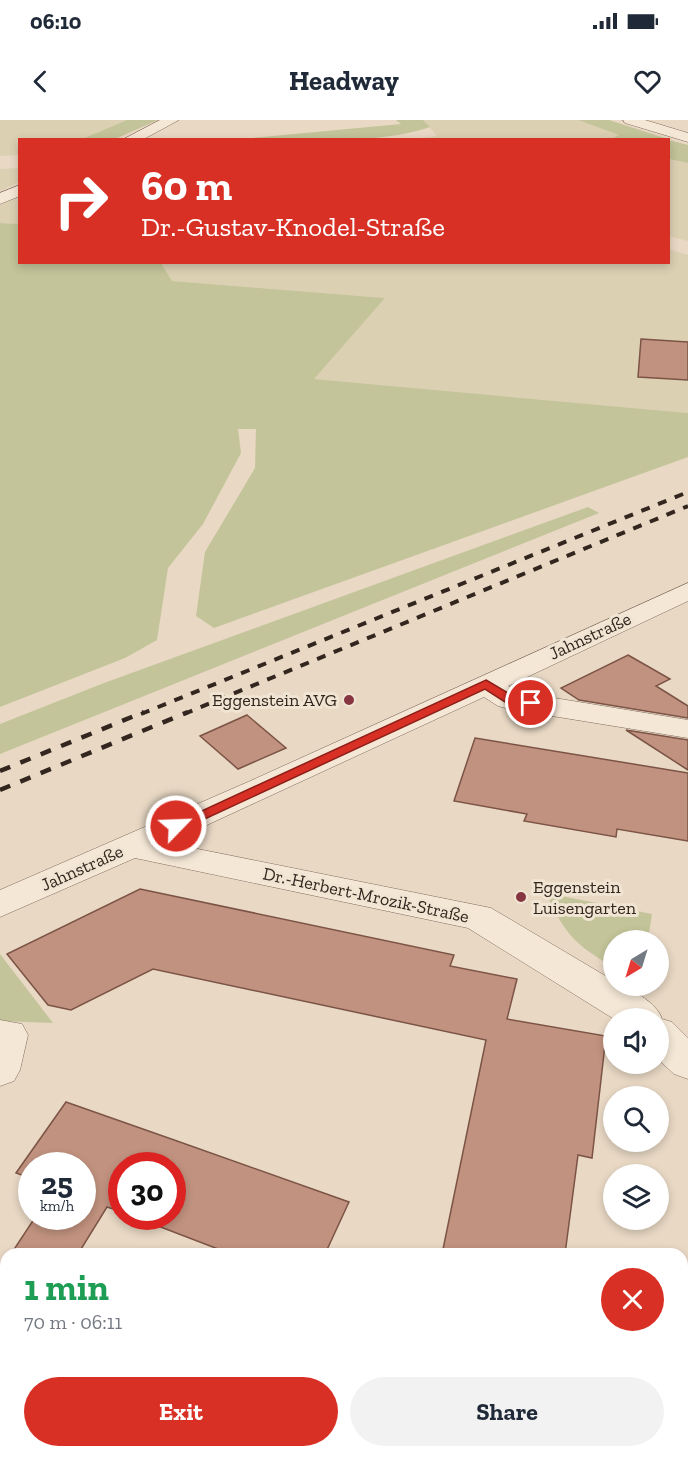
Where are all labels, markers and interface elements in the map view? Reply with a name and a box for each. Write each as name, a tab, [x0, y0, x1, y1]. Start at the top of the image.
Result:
text: 06:10	[30, 8, 81, 35]
icon: back	[24, 65, 57, 98]
text: Headway	[289, 65, 399, 97]
icon: heart	[631, 65, 664, 98]
text: 60 m	[141, 160, 232, 211]
icon: right	[42, 162, 120, 240]
text: Dr.-Gustav-Knodel-Straße	[141, 211, 445, 243]
street label: Jahnstraße	[546, 607, 634, 665]
pin	[505, 677, 556, 728]
icon: arrive	[514, 686, 547, 719]
place label: Eggenstein AVG	[212, 689, 337, 711]
marker: Eggenstein AVG	[342, 693, 356, 707]
position arrow	[144, 794, 208, 858]
street label: Jahnstraße	[37, 840, 127, 896]
street label: Dr.-Herbert-Mrozik-Straße	[261, 862, 471, 928]
place label: Eggenstein Luisengarten	[533, 876, 637, 919]
marker: Eggenstein Luisengarten	[514, 890, 528, 904]
north arrow	[603, 930, 669, 996]
map controls	[603, 930, 669, 1230]
button: sound	[603, 1008, 669, 1074]
button: search	[603, 1086, 669, 1152]
speed limit sign: 30	[108, 1152, 186, 1230]
button: layers	[603, 1164, 669, 1230]
text: 25	[41, 1166, 73, 1202]
text: km/h	[40, 1197, 74, 1215]
text: 1 min	[24, 1266, 109, 1309]
button: close	[601, 1268, 664, 1331]
text: 70 m · 06:11	[24, 1310, 122, 1334]
button: Exit	[24, 1377, 338, 1446]
button: Share	[350, 1377, 664, 1446]

